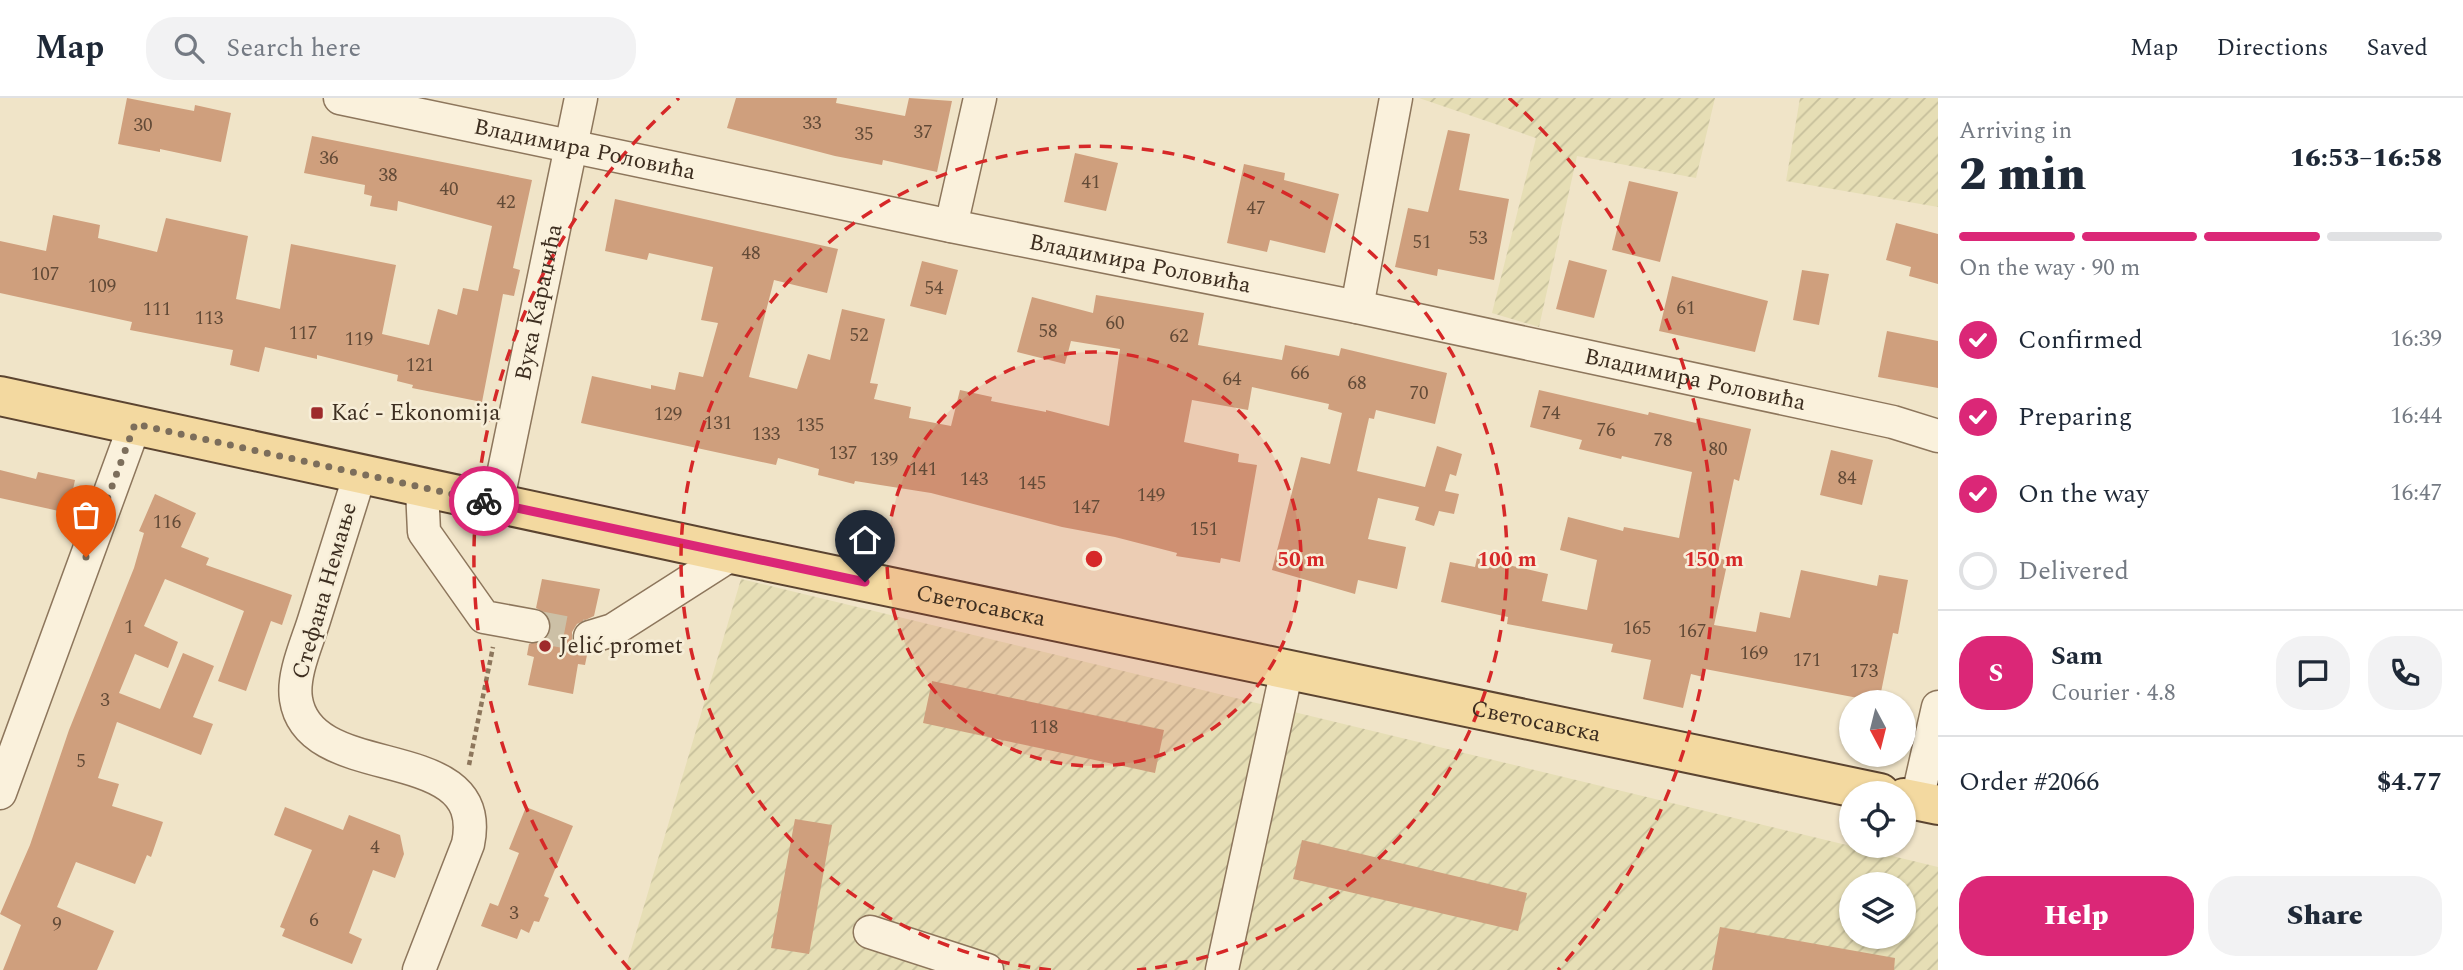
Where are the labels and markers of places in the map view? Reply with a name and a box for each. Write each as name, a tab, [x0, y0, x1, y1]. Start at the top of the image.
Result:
place label: Kać - Ekonomija	[331, 396, 500, 431]
marker: Kać - Ekonomija	[309, 405, 325, 421]
pin	[56, 485, 116, 557]
pin	[835, 510, 895, 582]
centre of rings	[1082, 547, 1106, 571]
place label: Jelić promet	[559, 629, 683, 664]
marker: Jelić promet	[537, 638, 553, 654]

